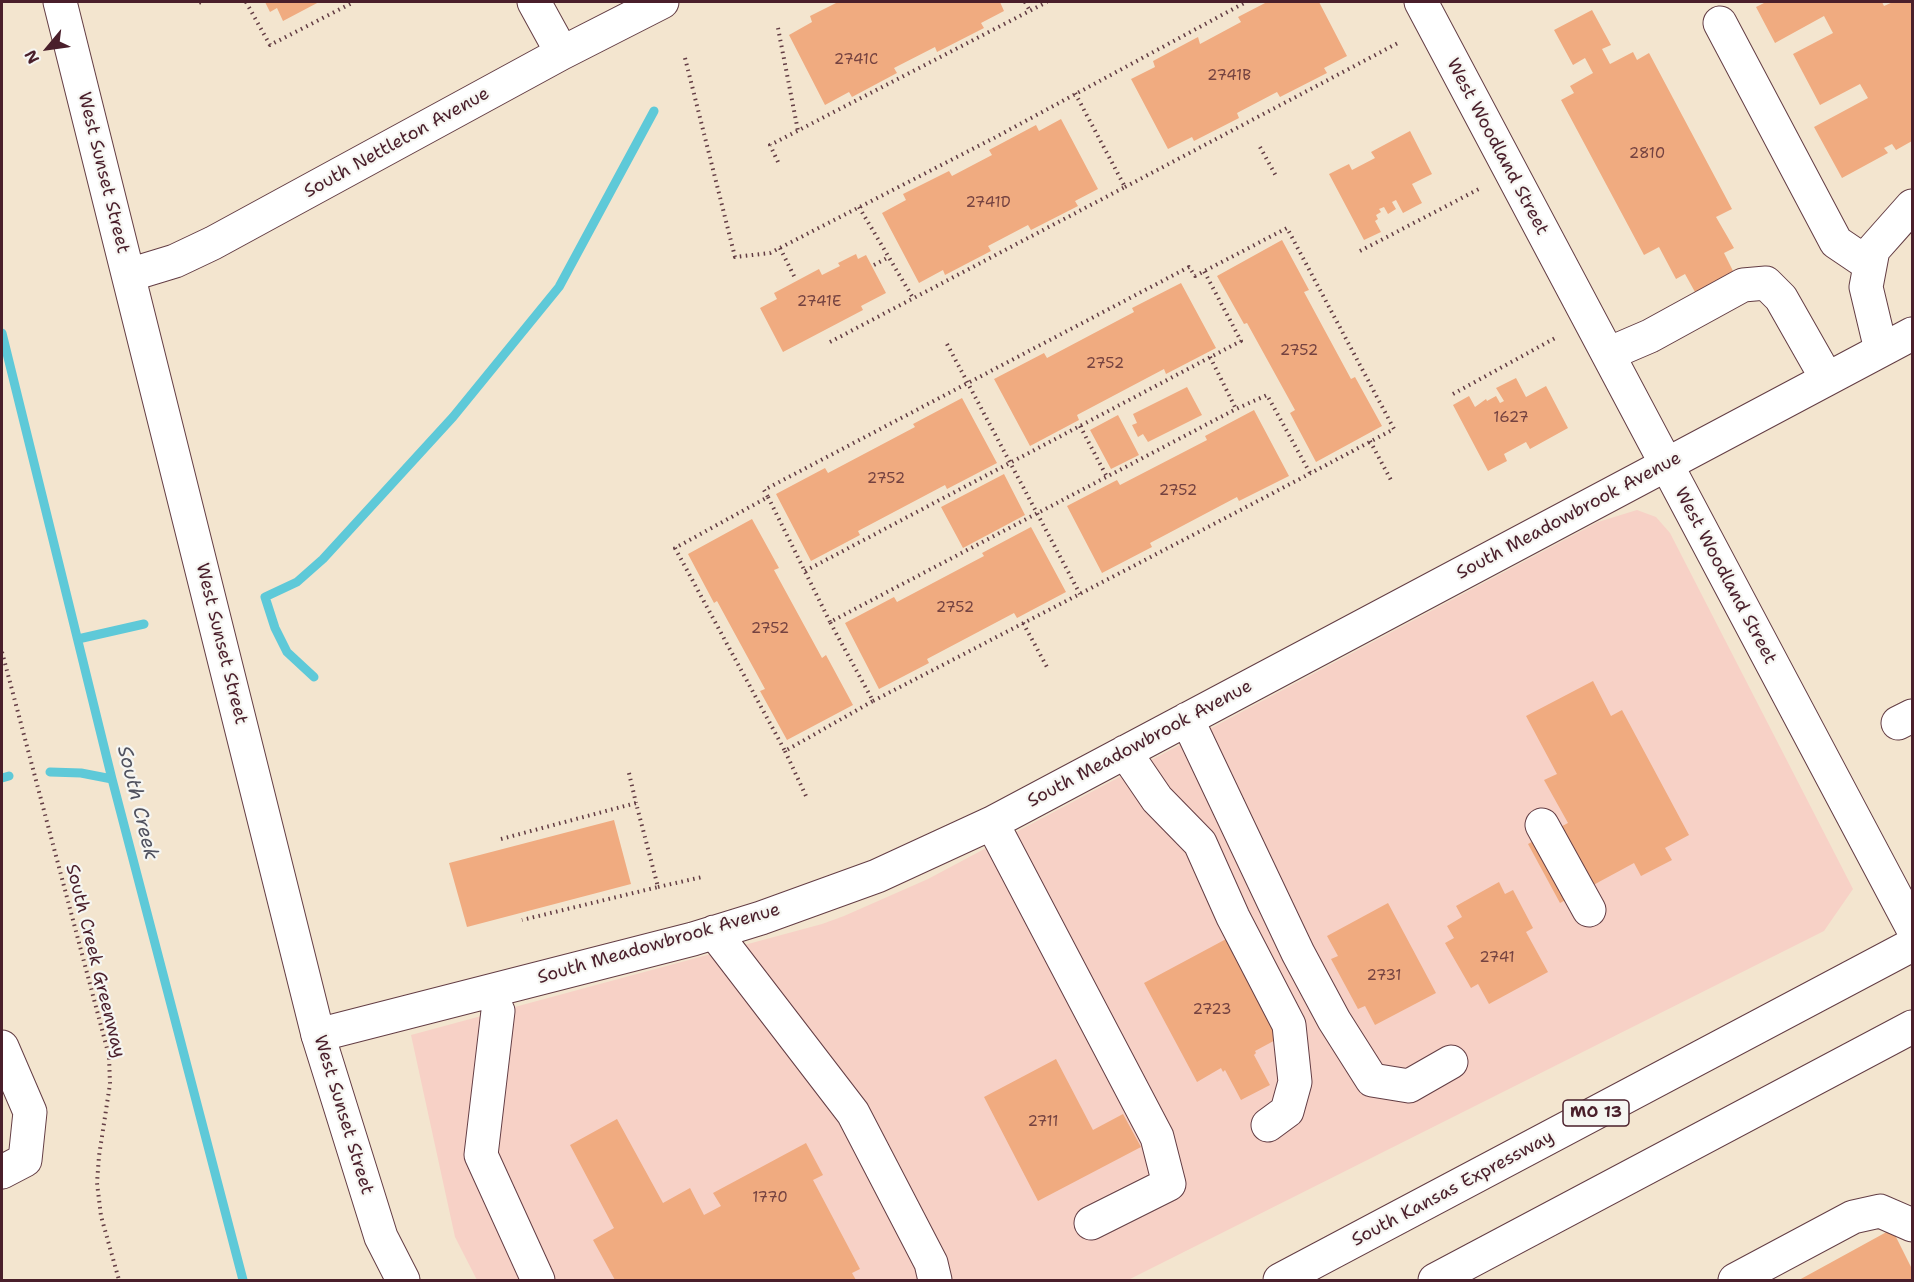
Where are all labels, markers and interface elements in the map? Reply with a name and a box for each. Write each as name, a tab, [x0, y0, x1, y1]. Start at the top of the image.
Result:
north arrow	[18, 18, 78, 78]
text: N	[20, 46, 44, 68]
house number: 2741C	[834, 51, 878, 69]
street label: West Woodland Street	[1441, 55, 1553, 239]
house number: 2741B	[1207, 67, 1251, 85]
street label: South Nettleton Avenue	[301, 83, 493, 203]
street label: West Sunset Street	[73, 90, 133, 256]
house number: 2810	[1629, 145, 1665, 163]
house number: 2741D	[965, 194, 1011, 212]
house number: 2741E	[797, 293, 841, 311]
house number: 2752	[1280, 342, 1318, 360]
house number: 2752	[1086, 355, 1124, 373]
house number: 1627	[1493, 409, 1529, 427]
street label: South Meadowbrook Avenue	[1453, 447, 1685, 585]
house number: 2752	[867, 470, 905, 488]
house number: 2752	[1159, 482, 1197, 500]
street label: West Woodland Street	[1669, 484, 1781, 668]
street label: West Sunset Street	[191, 561, 251, 727]
house number: 2752	[936, 599, 974, 617]
house number: 2752	[751, 620, 789, 638]
street label: South Meadowbrook Avenue	[1024, 675, 1256, 813]
water label: South Creek	[111, 743, 163, 863]
street label: South Creek Greenway	[60, 862, 130, 1060]
street label: South Meadowbrook Avenue	[535, 899, 783, 989]
house number: 2741	[1479, 949, 1515, 967]
house number: 2731	[1367, 967, 1401, 985]
house number: 2723	[1193, 1001, 1231, 1019]
street label: West Sunset Street	[308, 1033, 378, 1197]
road number: MO 13	[1563, 1100, 1629, 1126]
house number: 2711	[1027, 1113, 1059, 1131]
street label: South Kansas Expressway	[1348, 1126, 1558, 1252]
house number: 1770	[752, 1189, 788, 1207]

